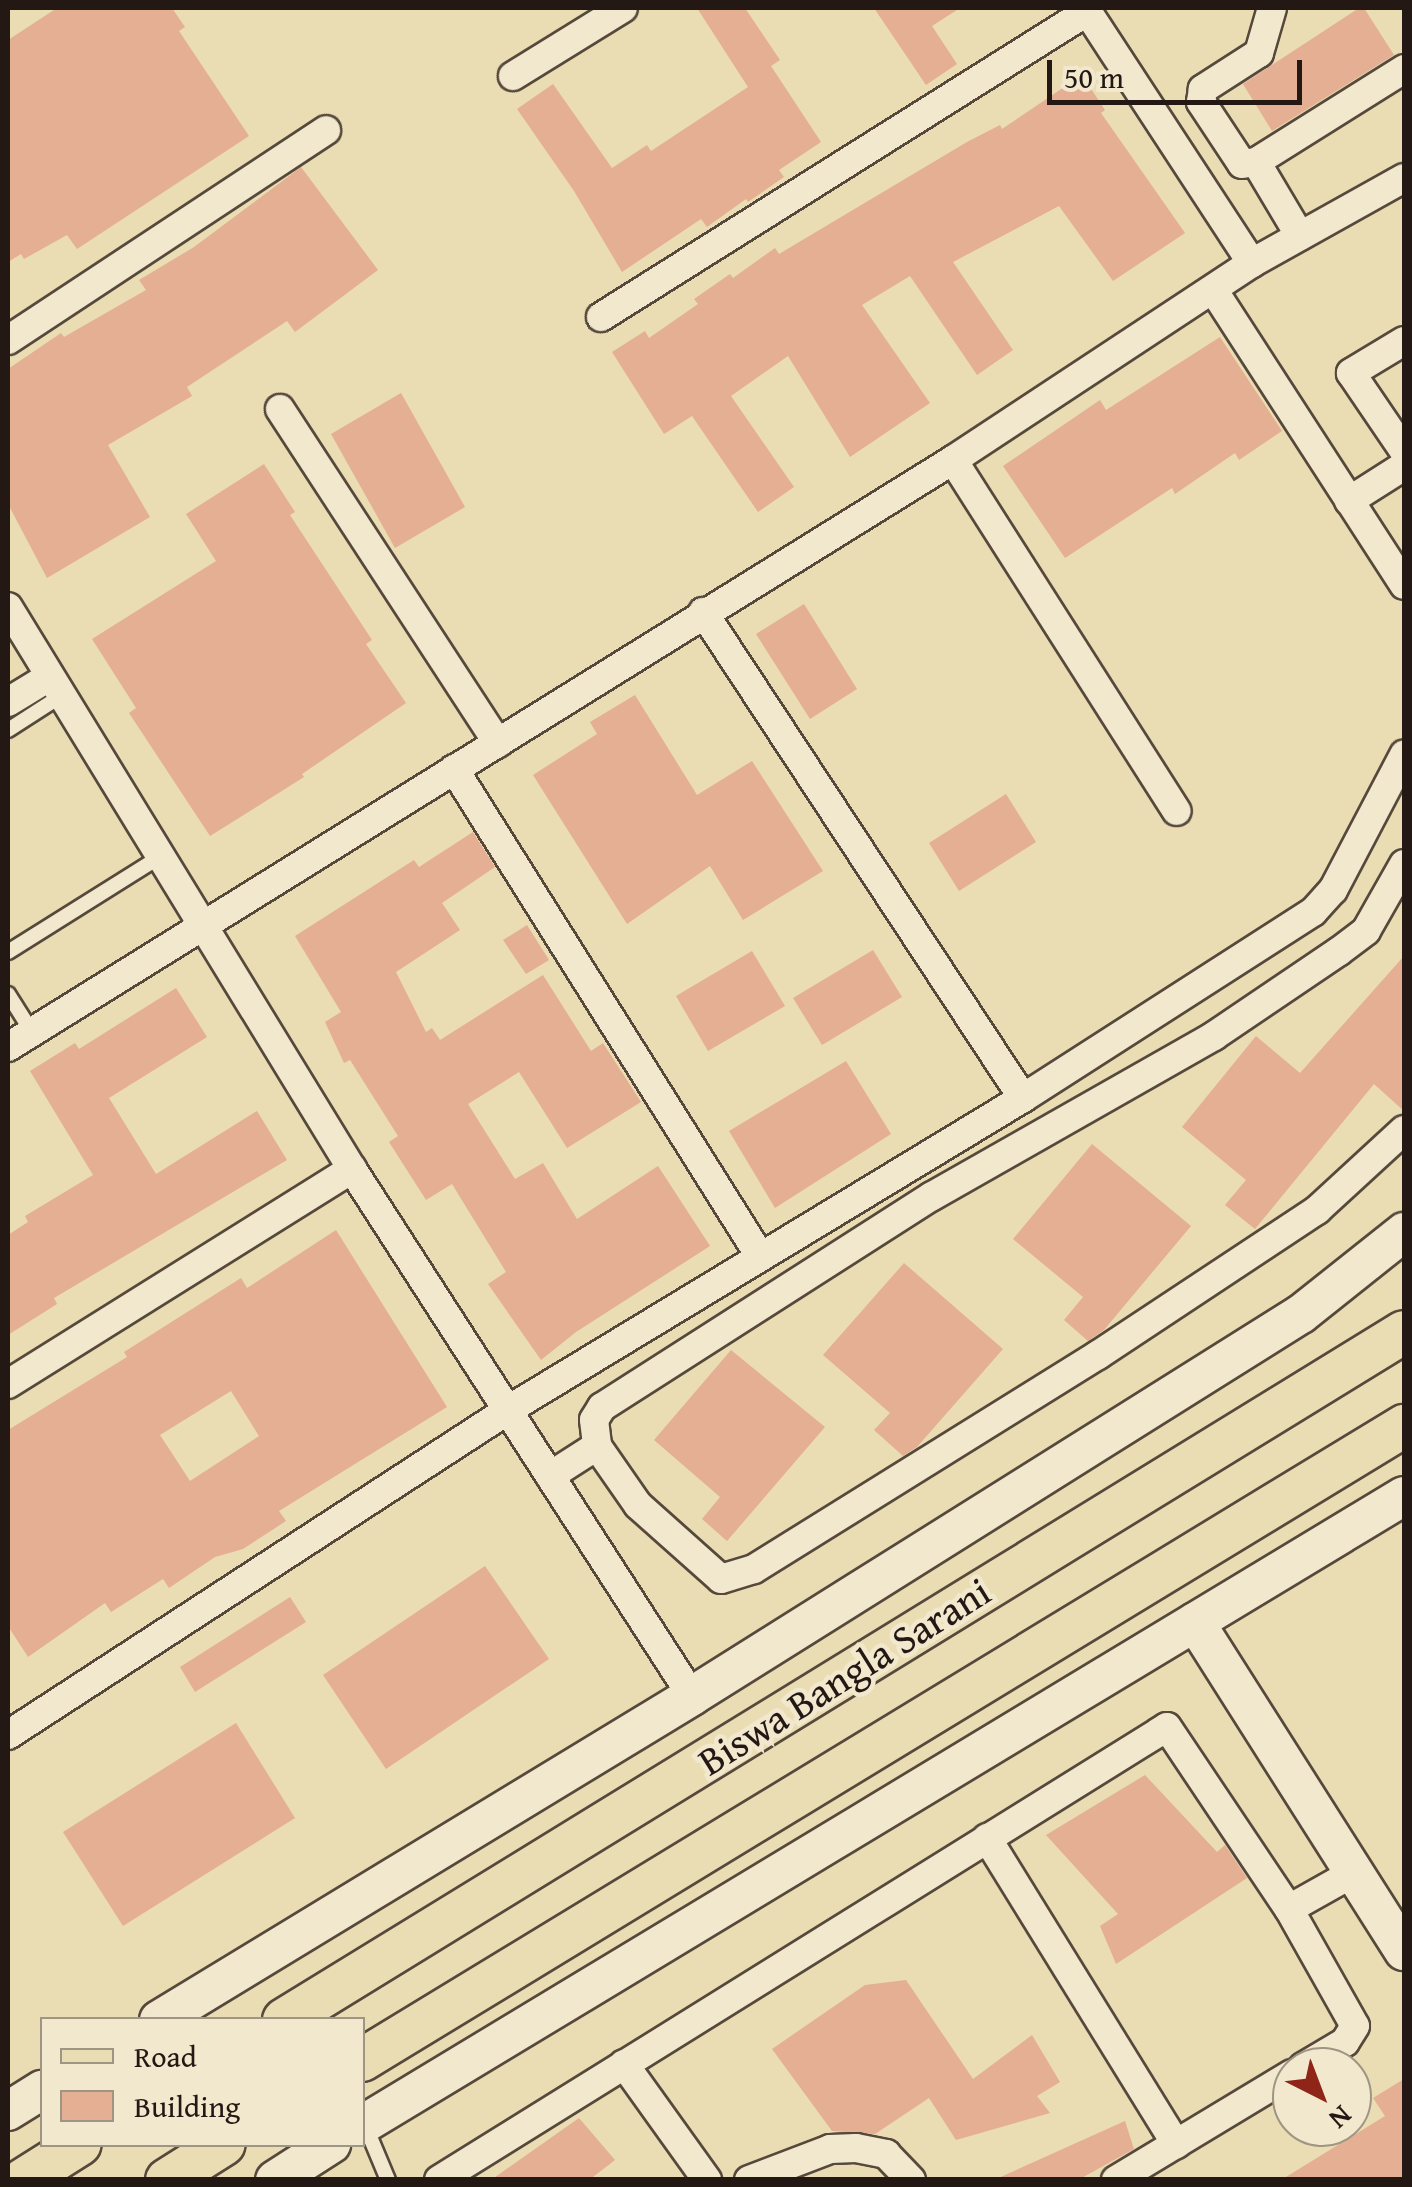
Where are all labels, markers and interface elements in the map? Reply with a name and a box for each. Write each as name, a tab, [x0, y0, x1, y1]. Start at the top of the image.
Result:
scale bar	[1052, 40, 1307, 102]
text: 50 m	[1064, 55, 1124, 99]
street label: Biswa Bangla Sarani	[689, 1567, 999, 1785]
legend	[40, 2017, 365, 2147]
text: Road	[134, 2034, 197, 2078]
north arrow	[1272, 2047, 1372, 2147]
text: Building	[134, 2084, 240, 2128]
text: N	[1320, 2097, 1362, 2140]

